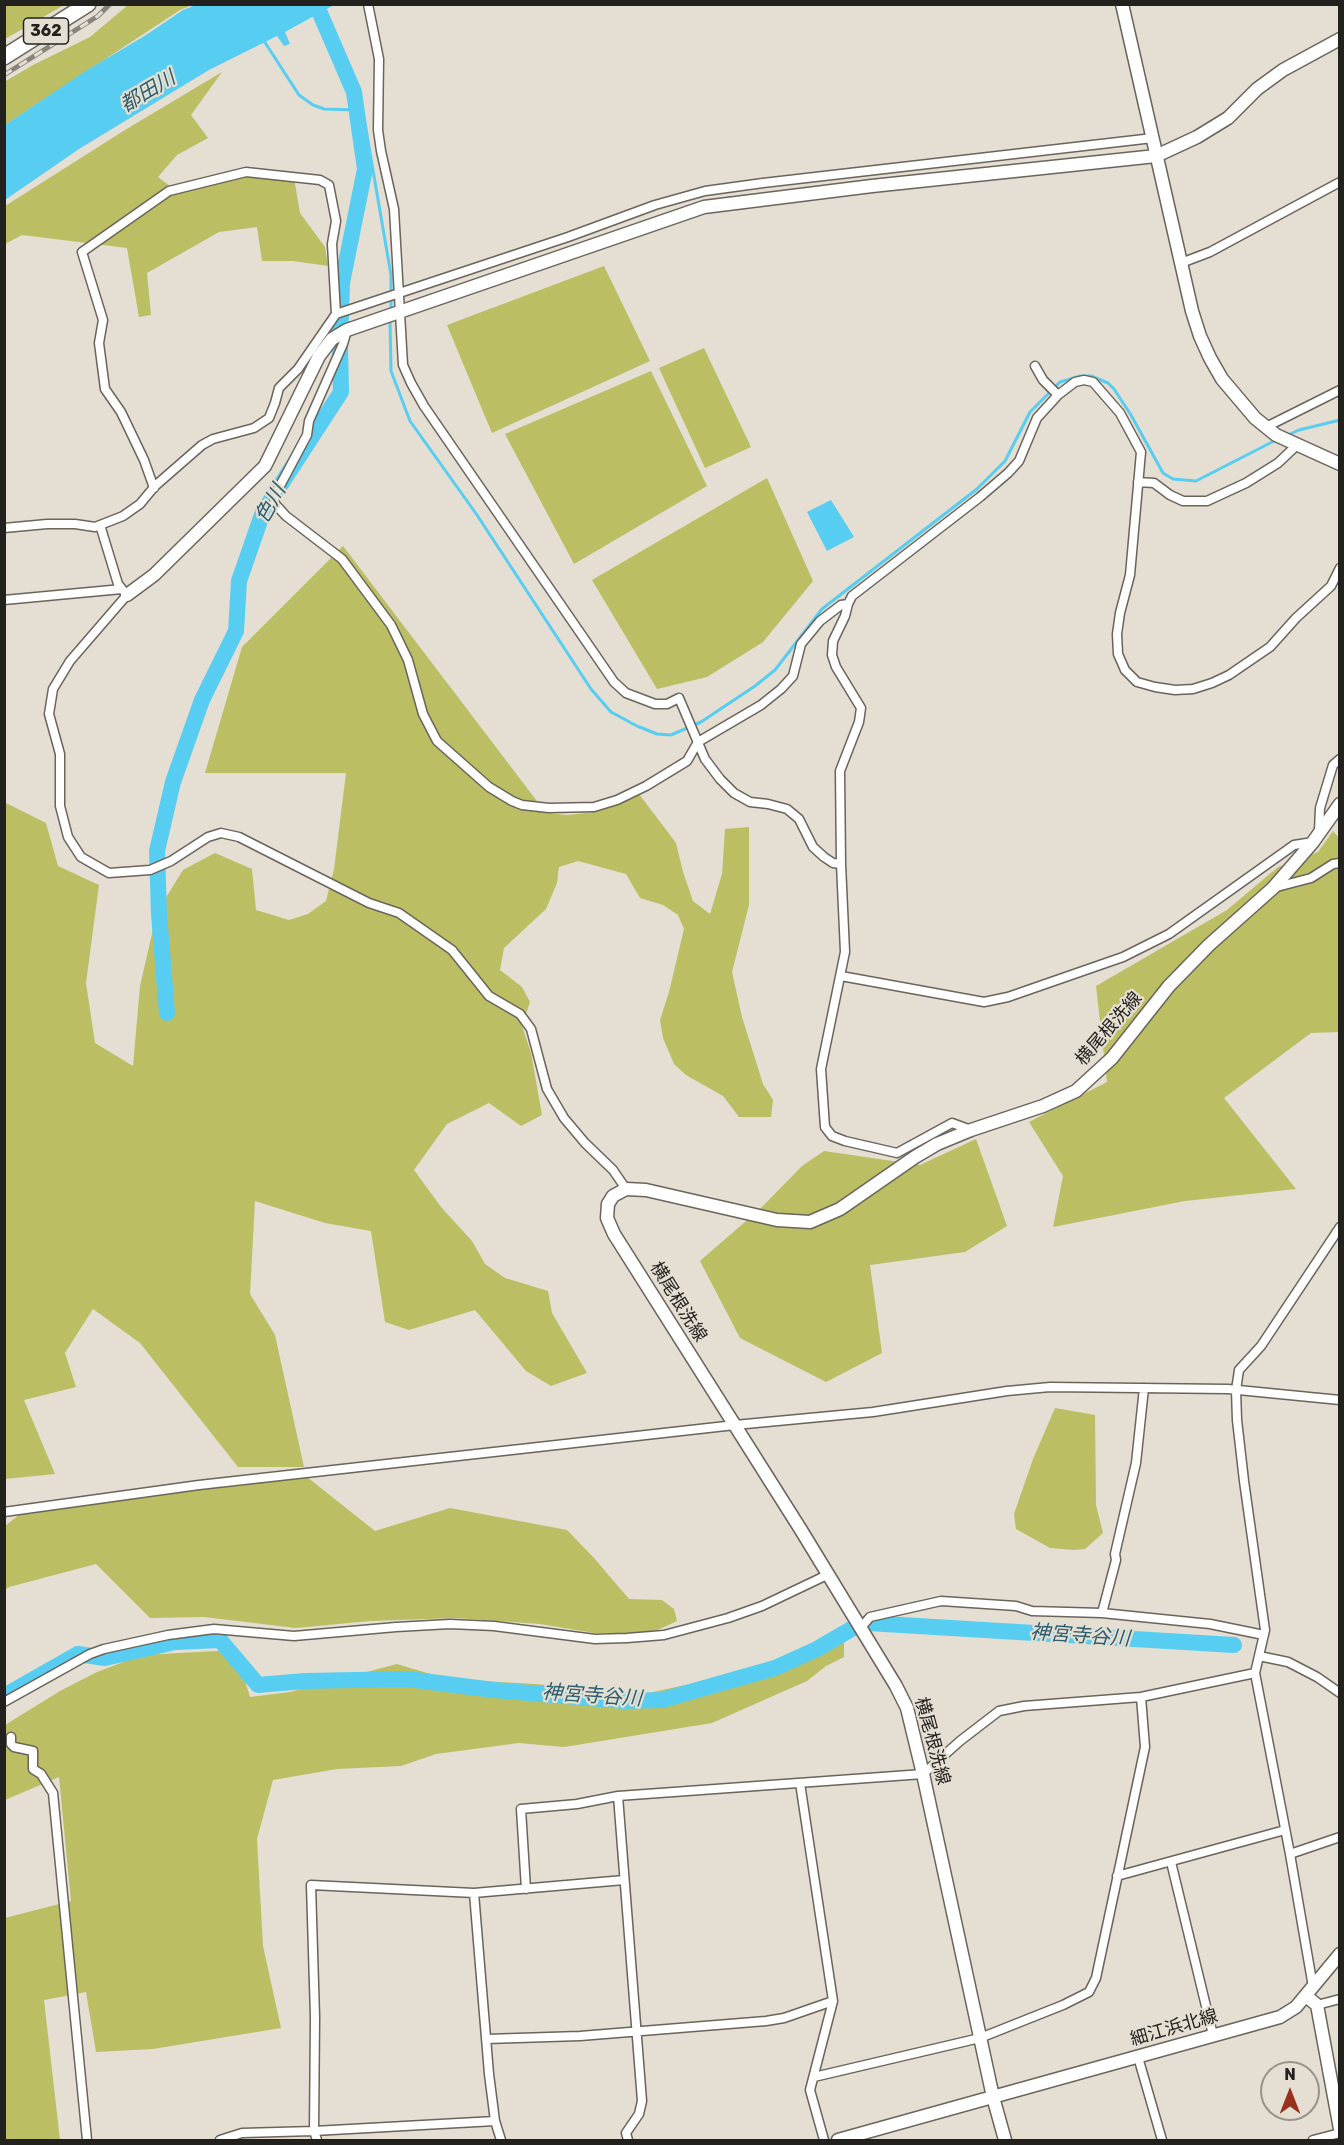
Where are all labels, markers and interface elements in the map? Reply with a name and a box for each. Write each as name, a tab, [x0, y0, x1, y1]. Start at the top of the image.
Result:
road number: 362	[24, 18, 68, 44]
water label: 都田川	[116, 66, 180, 118]
water label: 色川	[251, 481, 291, 527]
street label: 横尾根洗線	[1071, 988, 1147, 1070]
street label: 横尾根洗線	[645, 1258, 711, 1346]
water label: 神宮寺谷川	[1029, 1621, 1131, 1651]
water label: 神宮寺谷川	[541, 1681, 643, 1711]
street label: 横尾根洗線	[910, 1695, 954, 1787]
street label: 細江浜北線	[1128, 2005, 1220, 2051]
north arrow	[1260, 2061, 1320, 2121]
text: N	[1284, 2065, 1296, 2084]

